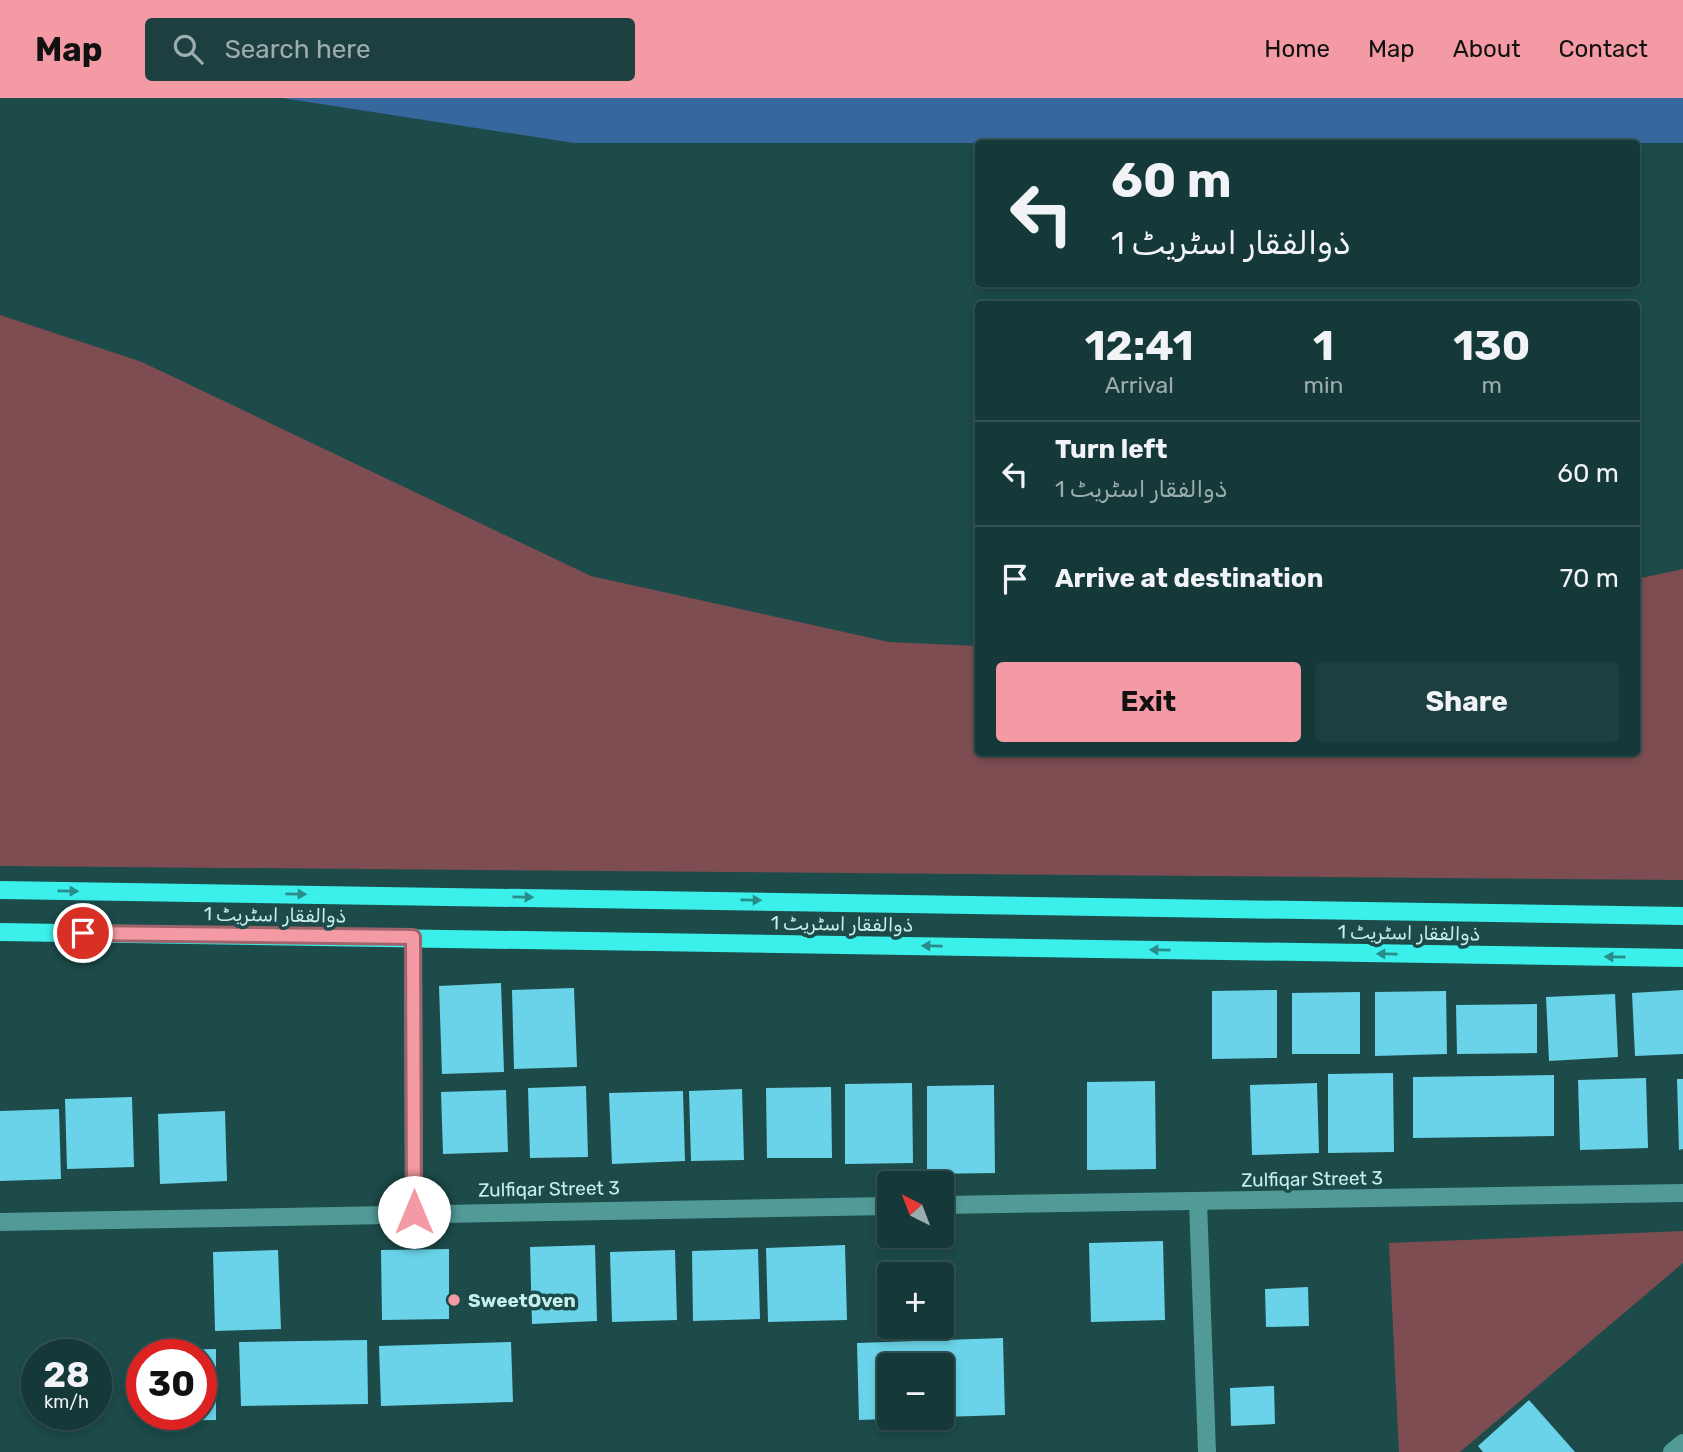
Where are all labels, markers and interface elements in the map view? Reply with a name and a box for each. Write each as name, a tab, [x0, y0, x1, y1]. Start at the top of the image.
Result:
search box	[145, 18, 635, 81]
text: Map	[35, 30, 103, 69]
icon: search	[169, 30, 207, 68]
text: Search here	[225, 34, 370, 65]
text: Home	[1264, 35, 1330, 63]
text: Map	[1368, 35, 1415, 63]
text: About	[1453, 35, 1521, 63]
text: Contact	[1559, 35, 1648, 63]
text: 60 m	[1111, 151, 1232, 209]
icon: left	[996, 168, 1087, 259]
text: ذوالفقار اسٹریٹ 1	[1111, 224, 1351, 262]
text: 12:41	[1085, 321, 1194, 371]
text: 1	[1313, 321, 1334, 371]
text: 130	[1453, 321, 1530, 371]
text: Arrival	[1105, 371, 1174, 399]
text: min	[1303, 371, 1343, 399]
text: m	[1481, 371, 1502, 399]
text: Turn left	[1055, 434, 1167, 465]
icon: left	[996, 455, 1034, 493]
text: 60 m	[1557, 458, 1619, 489]
text: ذوالفقار اسٹریٹ 1	[1055, 475, 1227, 503]
icon: arrive	[996, 560, 1034, 598]
text: Arrive at destination	[1055, 563, 1323, 594]
text: 70 m	[1560, 563, 1619, 594]
button: Exit	[996, 662, 1301, 742]
button: Share	[1315, 662, 1619, 742]
one-way arrow	[57, 885, 79, 897]
one-way arrow	[285, 888, 307, 900]
one-way arrow	[512, 891, 534, 903]
one-way arrow	[740, 895, 762, 906]
street label: ذوالفقار اسٹریٹ 1	[204, 902, 346, 928]
pin	[53, 903, 113, 963]
street label: ذوالفقار اسٹریٹ 1	[771, 911, 913, 937]
icon: arrive	[64, 914, 102, 952]
street label: ذوالفقار اسٹریٹ 1	[1338, 920, 1480, 946]
one-way arrow	[921, 940, 943, 952]
one-way arrow	[1149, 944, 1171, 956]
one-way arrow	[1376, 948, 1398, 959]
one-way arrow	[1604, 951, 1626, 963]
street label: Zulfiqar Street 3	[1241, 1166, 1383, 1192]
north arrow	[877, 1171, 954, 1248]
map controls	[877, 1171, 954, 1430]
position arrow	[377, 1175, 451, 1249]
street label: Zulfiqar Street 3	[478, 1176, 620, 1202]
button: +	[877, 1262, 954, 1339]
place label: SweetOven	[468, 1289, 576, 1312]
marker: SweetOven	[446, 1292, 462, 1308]
speed limit sign: 30	[126, 1339, 217, 1430]
button: −	[877, 1353, 954, 1430]
text: 28	[43, 1354, 90, 1396]
text: km/h	[44, 1391, 89, 1413]

